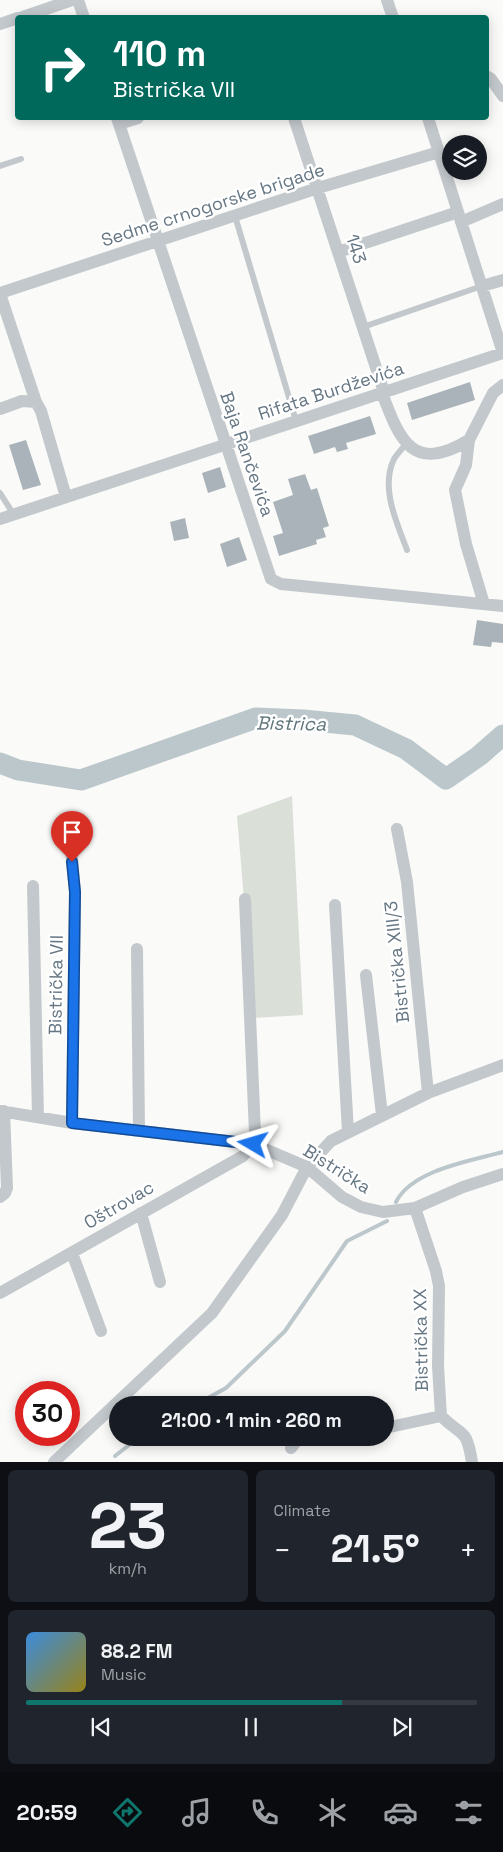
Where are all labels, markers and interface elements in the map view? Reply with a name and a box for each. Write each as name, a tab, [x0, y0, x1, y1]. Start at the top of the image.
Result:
text: 110 m	[113, 32, 206, 76]
icon: right	[30, 35, 95, 100]
text: Bistrička VII	[113, 75, 235, 103]
map controls	[442, 135, 487, 180]
button: layers	[442, 135, 487, 180]
street label: Sedme crnogorske brigade	[98, 157, 328, 252]
street label: 143	[341, 231, 372, 267]
street label: Rifata Burdževića	[255, 356, 407, 425]
street label: Baja Rančevića	[215, 388, 280, 519]
water label: Bistrica	[256, 710, 326, 737]
pin	[51, 811, 93, 862]
icon: arrive	[58, 818, 86, 846]
street label: Bistrička XIII/3	[379, 900, 414, 1024]
street label: Bistrička VII	[43, 935, 68, 1035]
position arrow	[226, 1117, 278, 1169]
street label: Bistrička	[299, 1139, 375, 1198]
street label: Oštrovac	[80, 1175, 158, 1234]
street label: Bistrička XX	[408, 1288, 433, 1392]
speed limit sign: 30	[15, 1381, 80, 1446]
text: 21:00 · 1 min · 260 m	[161, 1408, 342, 1433]
text: 23	[89, 1484, 167, 1567]
text: Climate	[274, 1500, 331, 1521]
text: 21.5°	[331, 1525, 420, 1573]
text: −	[274, 1532, 291, 1568]
text: +	[460, 1532, 477, 1568]
text: km/h	[109, 1558, 147, 1579]
text: 88.2 FM	[101, 1639, 172, 1664]
text: Music	[101, 1664, 147, 1685]
icon: previous	[87, 1713, 115, 1741]
icon: pause	[237, 1713, 265, 1741]
icon: next	[388, 1713, 416, 1741]
icon: directions	[110, 1795, 145, 1830]
icon: music	[179, 1795, 214, 1830]
icon: phone	[247, 1795, 282, 1830]
icon: climate	[315, 1795, 350, 1830]
icon: car	[383, 1795, 418, 1830]
icon: filters	[451, 1795, 486, 1830]
text: 20:59	[17, 1798, 77, 1826]

